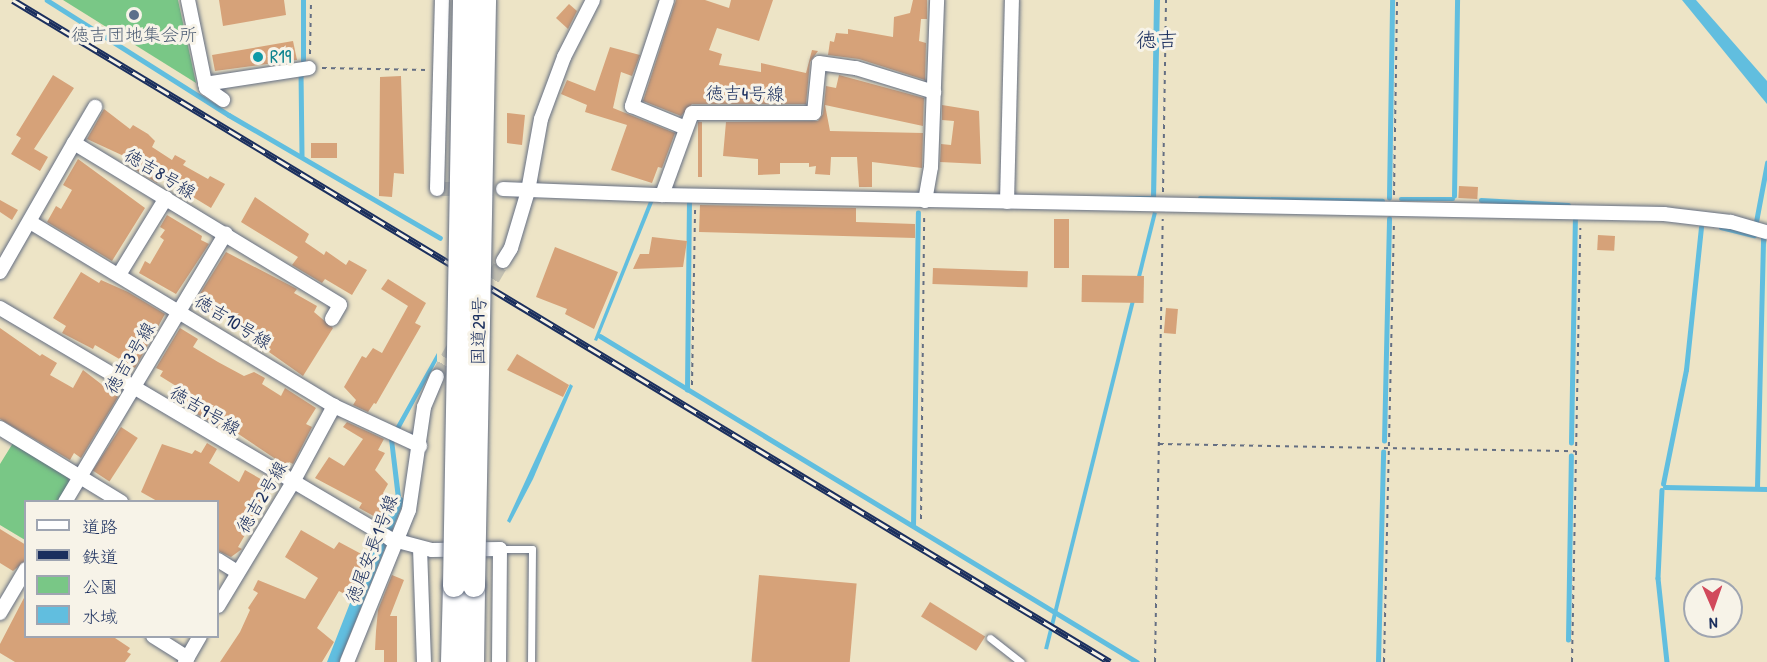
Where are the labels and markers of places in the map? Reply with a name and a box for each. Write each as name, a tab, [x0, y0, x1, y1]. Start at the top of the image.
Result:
marker: 徳吉団地集会所	[127, 8, 141, 22]
place label: 徳吉団地集会所	[71, 24, 197, 46]
place label: R19	[270, 46, 291, 68]
marker: R19	[251, 50, 265, 64]

